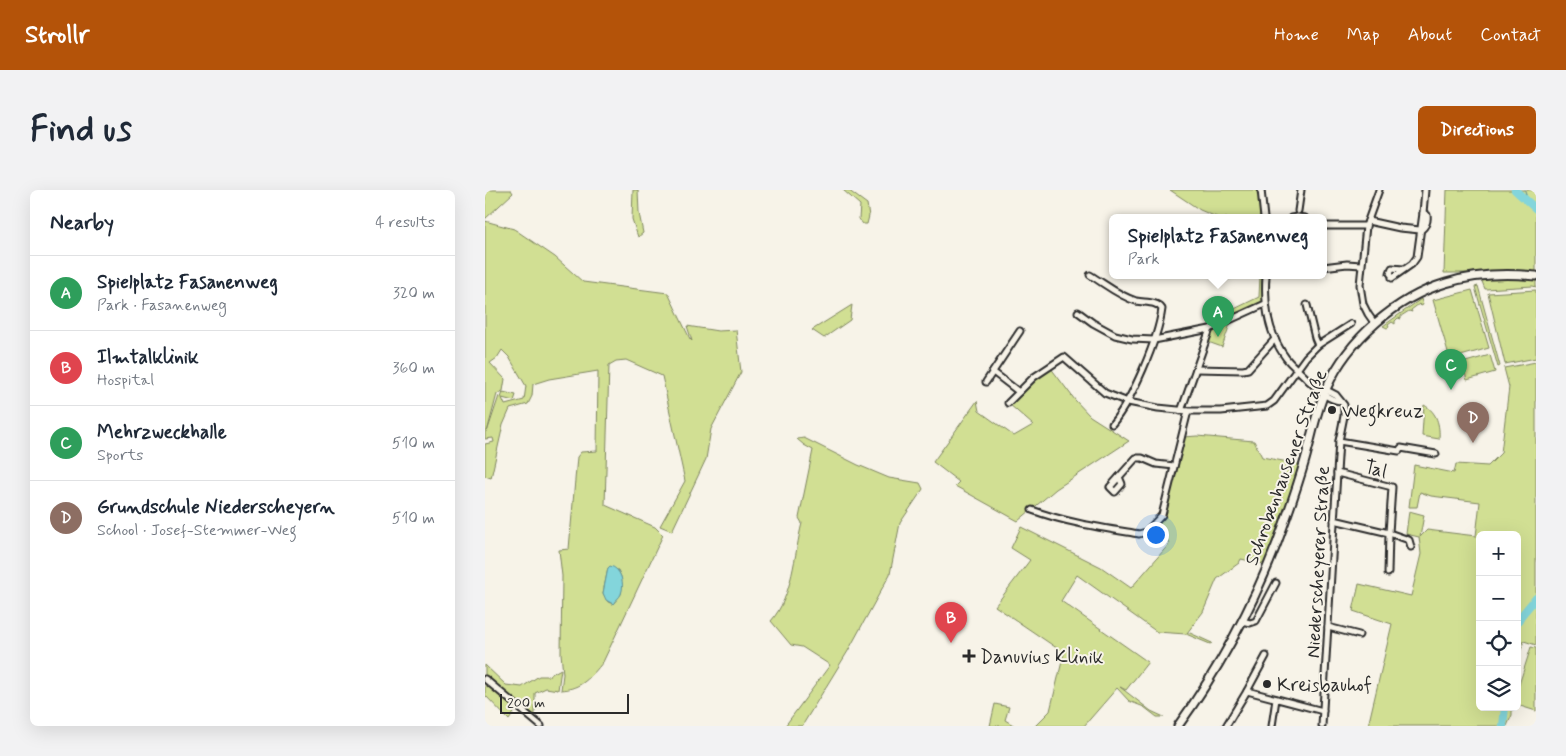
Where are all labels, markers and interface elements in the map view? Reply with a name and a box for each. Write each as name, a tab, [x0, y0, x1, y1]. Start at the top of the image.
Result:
text: Strollr	[25, 20, 89, 51]
text: Home	[1274, 23, 1319, 47]
text: Map	[1347, 23, 1380, 47]
text: About	[1408, 23, 1452, 47]
text: Contact	[1480, 23, 1541, 47]
button: Directions	[1418, 106, 1536, 154]
text: Find us	[30, 107, 132, 153]
text: Nearby	[50, 209, 114, 237]
text: 4 results	[375, 212, 435, 233]
popup	[1109, 214, 1327, 279]
text: Spielplatz Fasanenweg	[1128, 224, 1308, 249]
text: Park	[1128, 249, 1160, 270]
text: Spielplatz Fasanenweg	[97, 270, 278, 295]
text: A	[61, 283, 71, 304]
text: 320 m	[393, 283, 435, 304]
text: Park · Fasanenweg	[97, 295, 227, 316]
pin: A	[1202, 296, 1234, 337]
text: Ilmtalklinik	[97, 345, 199, 370]
pin: C	[1435, 349, 1467, 390]
text: B	[61, 358, 71, 379]
text: 360 m	[392, 358, 435, 379]
street label: Schrobenhausener Straße	[1239, 366, 1333, 569]
text: Hospital	[97, 370, 154, 391]
place label: Wegkreuz	[1342, 399, 1423, 427]
pin: D	[1457, 402, 1489, 443]
marker: Wegkreuz	[1326, 404, 1338, 416]
text: Mehrzweckhalle	[97, 420, 227, 445]
text: C	[60, 433, 72, 454]
text: 510 m	[392, 433, 435, 454]
text: Sports	[97, 445, 143, 466]
street label: Tal	[1361, 454, 1390, 485]
street label: Niederscheyerer Straße	[1301, 465, 1337, 659]
text: Grundschule Niederscheyern	[97, 495, 335, 520]
text: D	[60, 508, 72, 529]
text: 510 m	[392, 508, 435, 529]
text: School · Josef-Stemmer-Weg	[97, 520, 297, 541]
your location	[1143, 522, 1169, 548]
map controls	[1476, 531, 1521, 711]
button: +	[1476, 531, 1521, 576]
button: −	[1476, 576, 1521, 621]
pin: B	[935, 602, 967, 643]
button: locate	[1476, 621, 1521, 666]
place label: Danuvius Klinik	[980, 645, 1104, 670]
marker: Danuvius Klinik	[962, 649, 976, 663]
button: layers	[1476, 666, 1521, 711]
place label: Kreisbauhof	[1277, 673, 1372, 698]
marker: Kreisbauhof	[1261, 678, 1273, 690]
scale bar	[500, 691, 629, 714]
text: 200 m	[507, 694, 545, 712]

